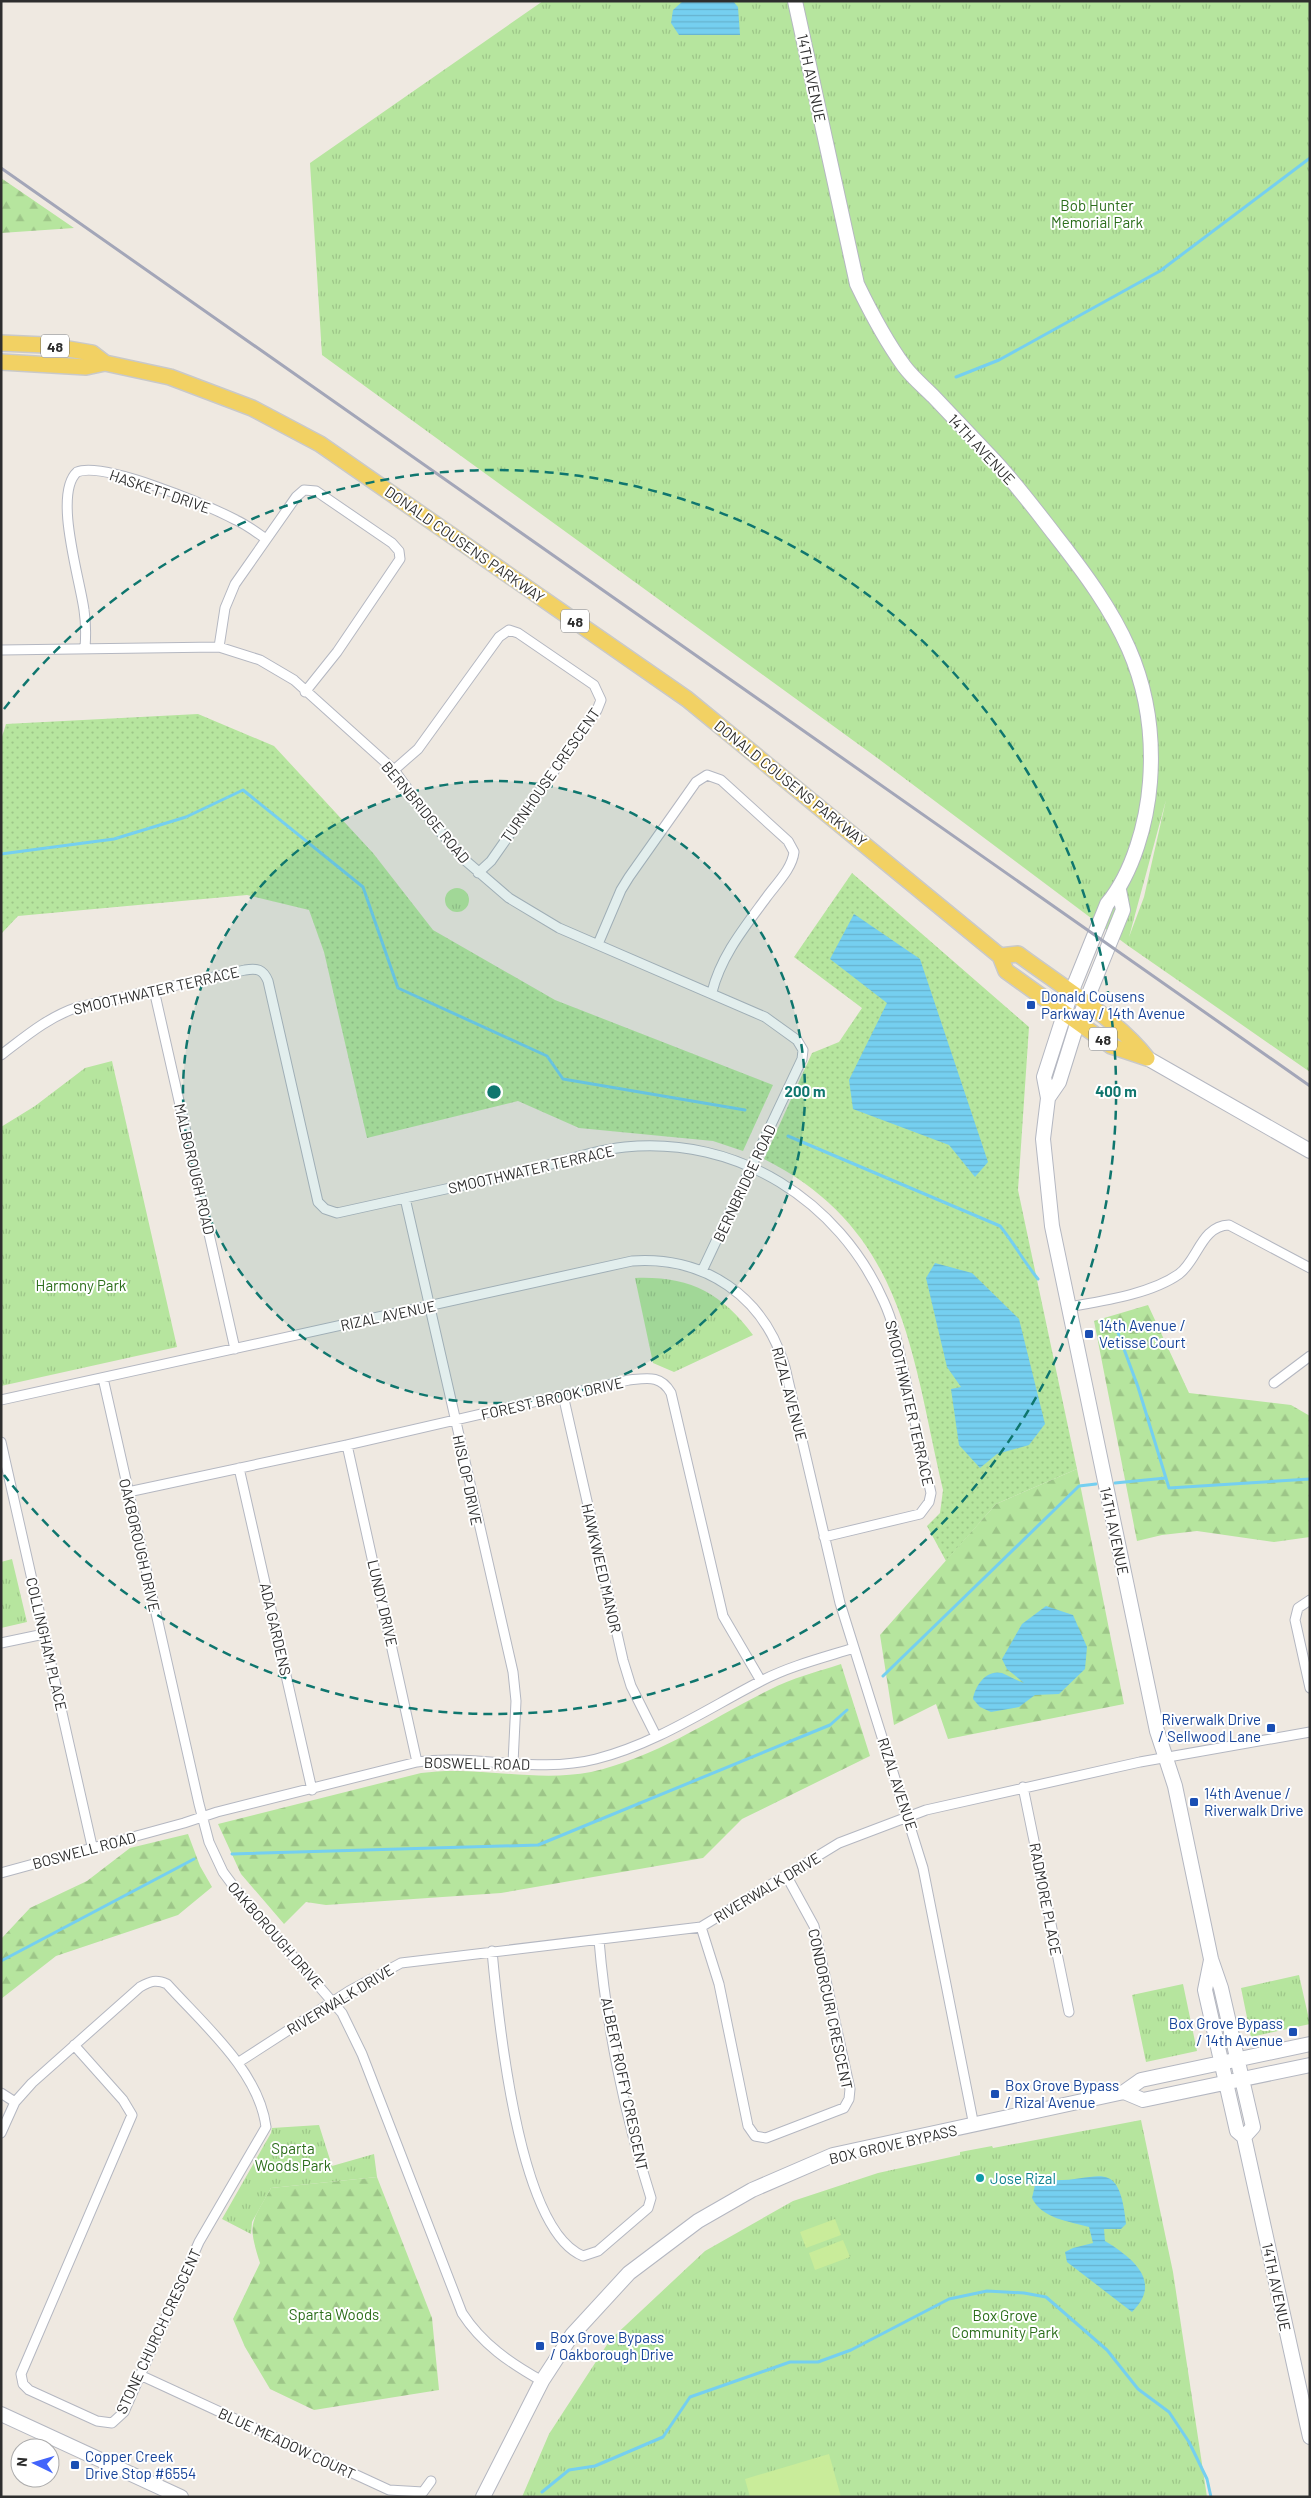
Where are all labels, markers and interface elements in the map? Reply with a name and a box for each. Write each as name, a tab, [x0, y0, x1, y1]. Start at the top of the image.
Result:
street label: 14TH AVENUE	[794, 32, 830, 124]
park label: Bob Hunter Memorial Park	[1051, 196, 1144, 231]
road number: 48	[41, 334, 69, 358]
street label: 14TH AVENUE	[945, 410, 1019, 488]
street label: HASKETT DRIVE	[107, 465, 213, 517]
street label: DONALD COUSENS PARKWAY	[382, 482, 548, 606]
road number: 48	[561, 610, 589, 632]
street label: TURNHOUSE CRESCENT	[497, 704, 603, 846]
street label: DONALD COUSENS PARKWAY	[711, 716, 871, 850]
street label: BERNBRIDGE ROAD	[378, 757, 474, 867]
street label: SMOOTHWATER TERRACE	[71, 962, 241, 1018]
place label: Donald Cousens Parkway / 14th Avenue	[1041, 987, 1185, 1022]
marker: Donald Cousens Parkway / 14th Avenue	[1025, 999, 1037, 1011]
road number: 48	[1089, 1028, 1117, 1050]
text: 200 m	[784, 1082, 826, 1100]
text: 400 m	[1095, 1082, 1137, 1100]
centre of rings	[485, 1083, 503, 1101]
street label: MALBOROUGH ROAD	[171, 1102, 219, 1236]
street label: BERNBRIDGE ROAD	[709, 1121, 779, 1245]
street label: SMOOTHWATER TERRACE	[446, 1141, 616, 1197]
park label: Harmony Park	[36, 1276, 127, 1294]
street label: RIZAL AVENUE	[339, 1296, 437, 1334]
place label: 14th Avenue / Vetisse Court	[1099, 1316, 1186, 1351]
street label: SMOOTHWATER TERRACE	[882, 1318, 938, 1488]
marker: 14th Avenue / Vetisse Court	[1083, 1328, 1095, 1340]
street label: RIZAL AVENUE	[769, 1345, 811, 1443]
street label: FOREST BROOK DRIVE	[479, 1373, 625, 1423]
street label: HISLOP DRIVE	[450, 1433, 486, 1527]
street label: OAKBOROUGH DRIVE	[116, 1477, 164, 1613]
street label: 14TH AVENUE	[1097, 1485, 1133, 1577]
street label: HAWKWEED MANOR	[578, 1502, 626, 1634]
street label: LUNDY DRIVE	[364, 1558, 402, 1648]
street label: COLLINGHAM PLACE	[23, 1575, 71, 1713]
street label: ADA GARDENS	[257, 1581, 295, 1677]
place label: Riverwalk Drive / Sellwood Lane	[1158, 1710, 1261, 1745]
marker: Riverwalk Drive / Sellwood Lane	[1265, 1722, 1277, 1734]
street label: RIZAL AVENUE	[874, 1735, 922, 1833]
street label: BOSWELL ROAD	[424, 1753, 530, 1773]
place label: 14th Avenue / Riverwalk Drive	[1204, 1784, 1303, 1819]
marker: 14th Avenue / Riverwalk Drive	[1188, 1796, 1200, 1808]
street label: BOSWELL ROAD	[30, 1828, 138, 1872]
street label: RADMORE PLACE	[1026, 1841, 1066, 1957]
street label: RIVERWALK DRIVE	[710, 1848, 824, 1926]
street label: OAKBOROUGH DRIVE	[224, 1878, 328, 1992]
street label: CONDORCURI CRESCENT	[805, 1927, 857, 2091]
street label: RIVERWALK DRIVE	[283, 1960, 397, 2038]
street label: ALBERT ROFFY CRESCENT	[598, 1996, 652, 2172]
place label: Box Grove Bypass / 14th Avenue	[1169, 2014, 1283, 2049]
marker: Box Grove Bypass / 14th Avenue	[1287, 2026, 1299, 2038]
place label: Box Grove Bypass / Rizal Avenue	[1005, 2076, 1119, 2111]
marker: Box Grove Bypass / Rizal Avenue	[989, 2088, 1001, 2100]
street label: BOX GROVE BYPASS	[827, 2121, 959, 2167]
park label: Sparta Woods Park	[255, 2139, 332, 2174]
place label: Jose Rizal	[990, 2169, 1056, 2187]
marker: Jose Rizal	[974, 2172, 986, 2184]
street label: 14TH AVENUE	[1259, 2241, 1295, 2333]
street label: STONE CHURCH CRESCENT	[112, 2245, 204, 2417]
park label: Sparta Woods	[289, 2305, 379, 2323]
park label: Box Grove Community Park	[952, 2306, 1059, 2341]
place label: Box Grove Bypass / Oakborough Drive	[550, 2328, 674, 2363]
marker: Box Grove Bypass / Oakborough Drive	[534, 2340, 546, 2352]
street label: BLUE MEADOW COURT	[216, 2403, 358, 2483]
north arrow	[10, 2438, 60, 2488]
place label: Copper Creek Drive Stop #6554	[85, 2447, 196, 2482]
text: N	[13, 2456, 30, 2467]
marker: Copper Creek Drive Stop #6554	[69, 2459, 81, 2471]

